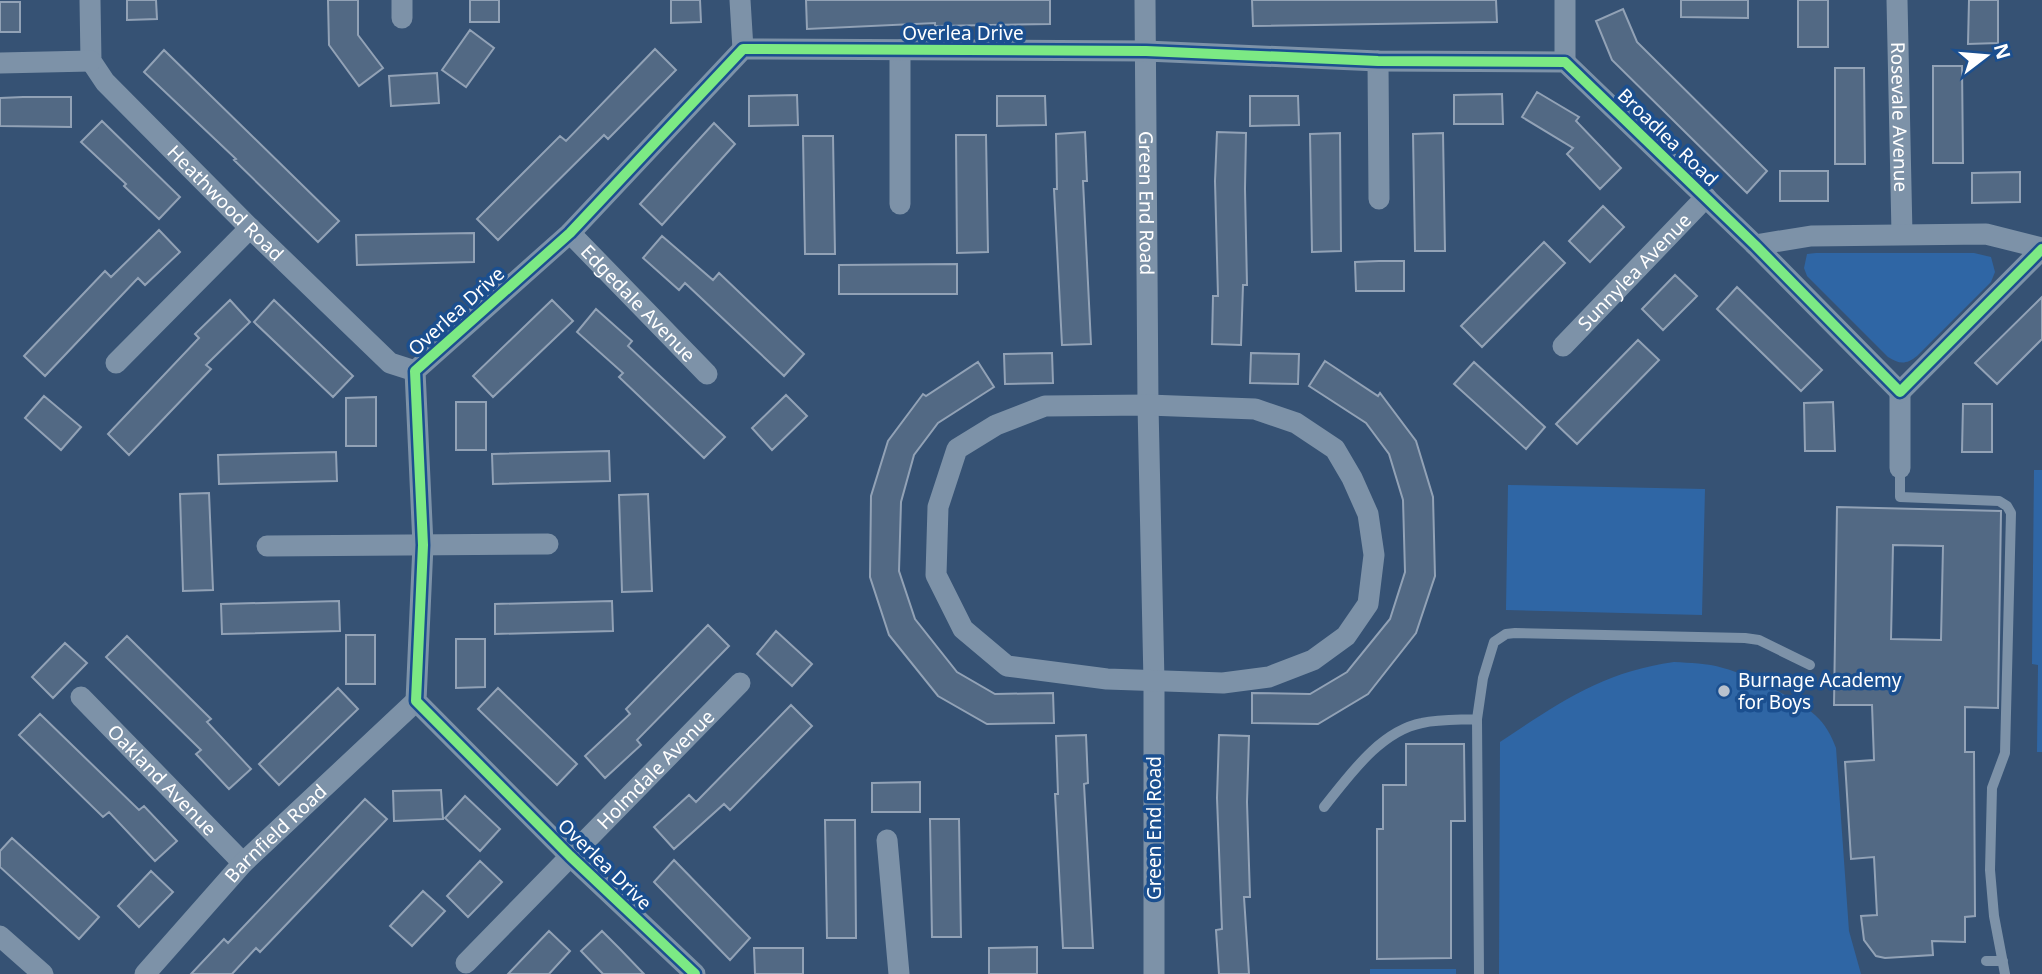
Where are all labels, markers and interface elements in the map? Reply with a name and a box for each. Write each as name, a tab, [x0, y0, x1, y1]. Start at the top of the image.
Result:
street label: Overlea Drive	[902, 20, 1024, 46]
north arrow	[1951, 21, 2021, 91]
text: N	[1988, 40, 2017, 62]
street label: Rosevale Avenue	[1885, 41, 1914, 192]
street label: Broadlea Road	[1612, 82, 1724, 192]
street label: Green End Road	[1133, 131, 1160, 275]
street label: Heathwood Road	[162, 139, 289, 267]
street label: Sunnylea Avenue	[1572, 207, 1697, 336]
street label: Edgedale Avenue	[575, 239, 701, 368]
street label: Overlea Drive	[402, 261, 510, 361]
place label: Burnage Academy for Boys	[1738, 667, 1902, 715]
marker: Burnage Academy for Boys	[1716, 683, 1732, 699]
street label: Holmdale Avenue	[591, 704, 720, 835]
street label: Oakland Avenue	[102, 719, 222, 841]
street label: Green End Road	[1141, 756, 1167, 900]
street label: Barnfield Road	[219, 778, 332, 888]
street label: Overlea Drive	[552, 813, 658, 915]

